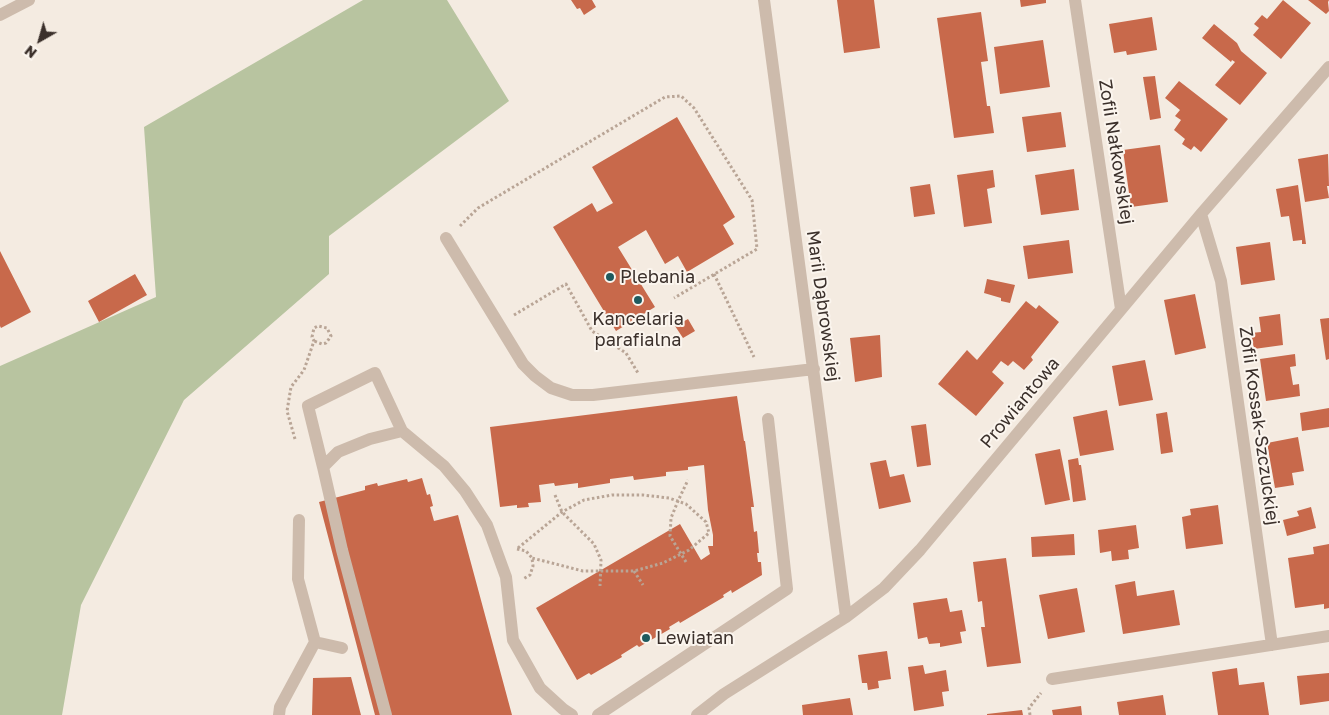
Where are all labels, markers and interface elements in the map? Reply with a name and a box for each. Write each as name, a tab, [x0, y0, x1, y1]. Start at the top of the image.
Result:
north arrow	[15, 15, 65, 65]
text: N	[21, 42, 40, 62]
street label: Zofii Nałkowskiej	[1094, 78, 1138, 226]
street label: Marii Dąbrowskiej	[802, 229, 844, 383]
place label: Plebania	[620, 266, 695, 288]
marker: Plebania	[604, 271, 616, 283]
marker: Kancelaria parafialna	[632, 294, 644, 306]
place label: Kancelaria parafialna	[592, 308, 684, 350]
street label: Zofii Kossak-Szczuckiej	[1234, 325, 1284, 527]
street label: Prowiantowa	[976, 353, 1064, 453]
place label: Lewiatan	[656, 627, 734, 649]
marker: Lewiatan	[640, 632, 652, 644]

